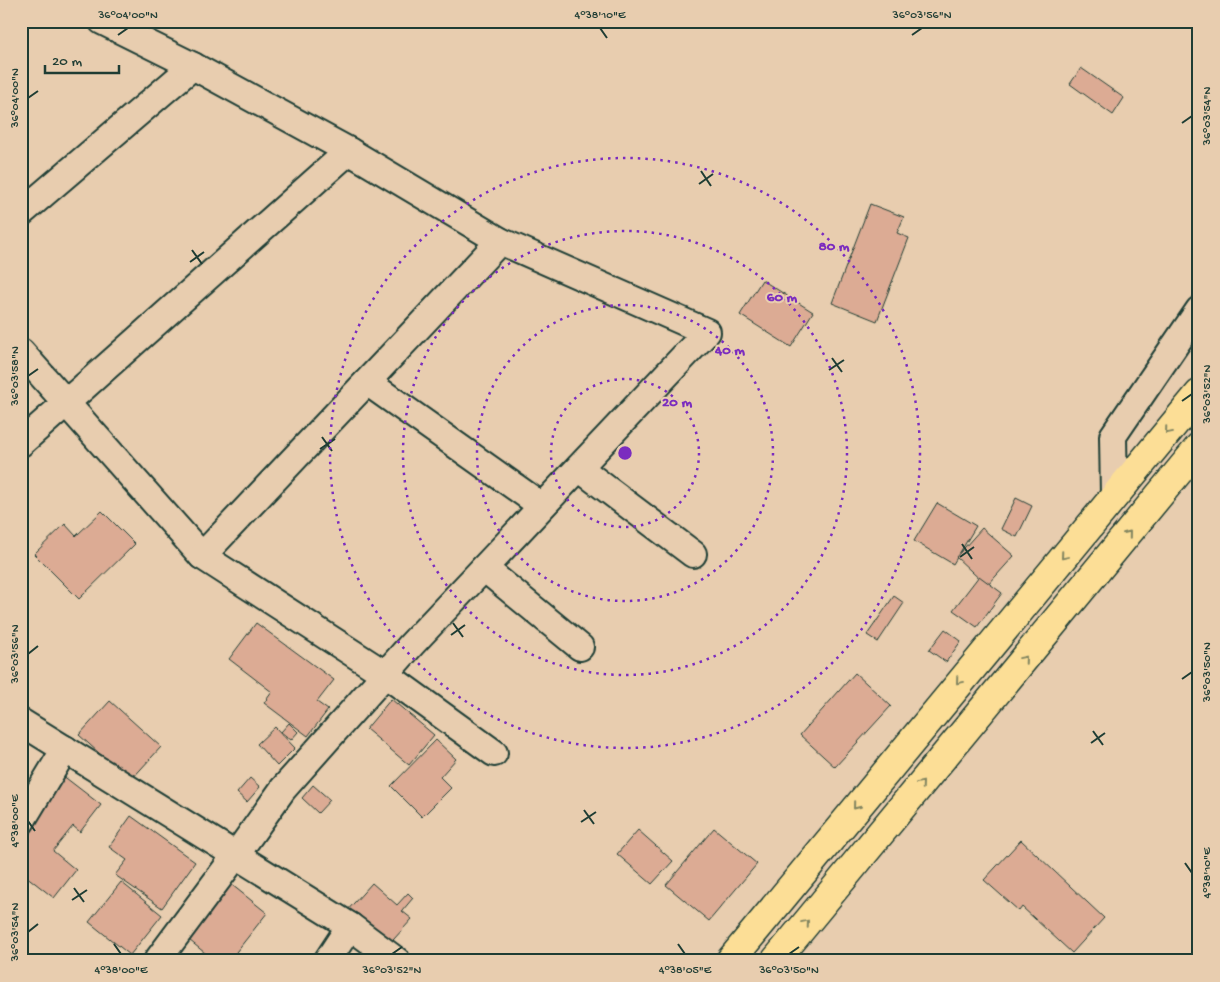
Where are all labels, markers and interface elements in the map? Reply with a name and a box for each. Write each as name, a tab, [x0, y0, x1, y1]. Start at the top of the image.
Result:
text: 36°04'00"N	[97, 9, 158, 23]
text: 4°38'10"E	[574, 9, 626, 23]
text: 36°03'56"N	[891, 9, 952, 23]
scale bar	[45, 42, 119, 74]
text: 20 m	[52, 53, 82, 71]
text: 36°04'00"N	[9, 68, 23, 129]
text: 36°03'54"N	[1201, 87, 1215, 146]
text: 80 m	[819, 238, 850, 256]
text: 60 m	[767, 289, 798, 307]
text: 40 m	[714, 342, 745, 360]
text: 36°03'58"N	[9, 346, 23, 407]
text: 36°03'52"N	[1201, 364, 1215, 424]
text: 20 m	[662, 394, 692, 412]
one-way arrow	[1165, 425, 1173, 434]
centre of rings	[616, 444, 634, 462]
one-way arrow	[1122, 531, 1130, 540]
one-way arrow	[1061, 550, 1069, 559]
text: 36°03'56"N	[9, 624, 23, 685]
text: 36°03'50"N	[1201, 642, 1215, 703]
one-way arrow	[1019, 656, 1027, 665]
one-way arrow	[956, 675, 965, 684]
one-way arrow	[915, 781, 924, 790]
text: 4°38'00"E	[9, 794, 23, 848]
one-way arrow	[853, 801, 862, 810]
text: 4°38'10"E	[1201, 847, 1215, 899]
text: 36°03'54"N	[9, 903, 23, 962]
one-way arrow	[801, 920, 809, 929]
text: 4°38'00"E	[94, 964, 148, 978]
text: 36°03'52"N	[362, 964, 422, 978]
text: 4°38'05"E	[659, 964, 712, 978]
text: 36°03'50"N	[758, 964, 819, 978]

